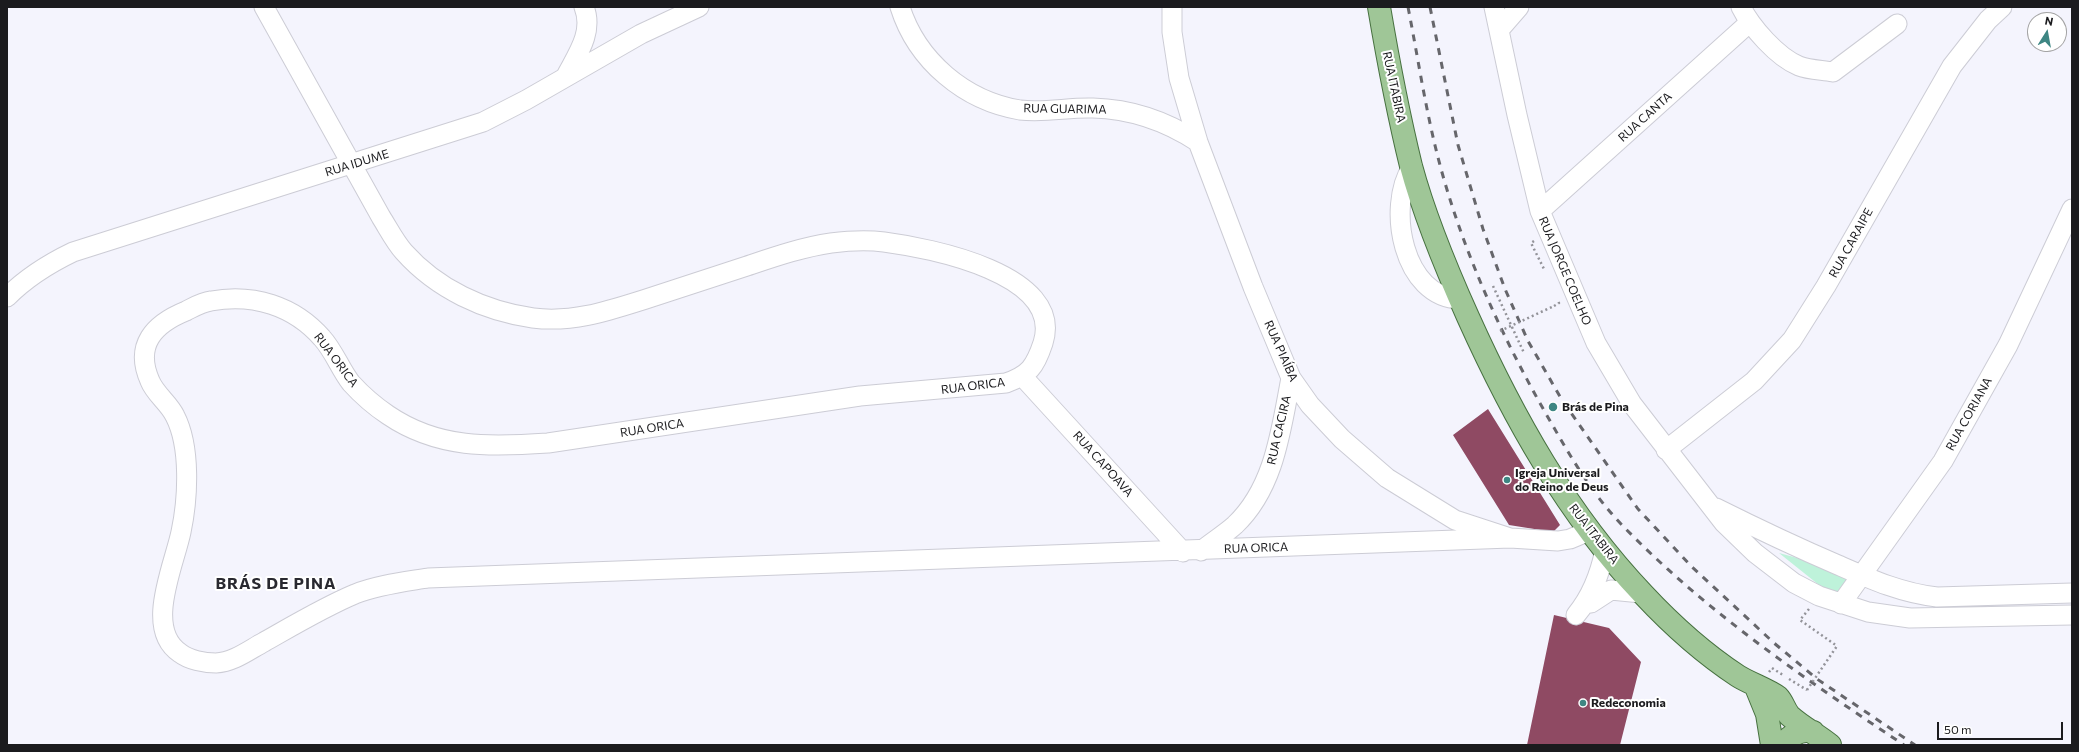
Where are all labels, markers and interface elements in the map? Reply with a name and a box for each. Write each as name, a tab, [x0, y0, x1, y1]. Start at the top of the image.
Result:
north arrow	[2027, 12, 2067, 52]
text: N	[2044, 14, 2054, 28]
street label: RUA ITABIRA	[1379, 50, 1409, 124]
street label: RUA CANTA	[1615, 89, 1675, 145]
street label: RUA GUARIMA	[1023, 101, 1107, 117]
street label: RUA IDUME	[323, 146, 391, 180]
street label: RUA CARAIPE	[1826, 206, 1876, 280]
street label: RUA JORGE COELHO	[1536, 214, 1594, 328]
street label: RUA PIAÍBA	[1261, 318, 1301, 384]
street label: RUA ORICA	[311, 330, 361, 390]
street label: RUA ORICA	[940, 375, 1006, 397]
street label: RUA CORIANA	[1943, 375, 1995, 453]
street label: RUA CACIRA	[1264, 394, 1294, 466]
place label: Brás de Pina	[1562, 400, 1629, 414]
marker: Brás de Pina	[1547, 401, 1559, 413]
street label: RUA ORICA	[619, 416, 685, 440]
street label: RUA CAPOAVA	[1070, 428, 1136, 500]
place label: Igreja Universal do Reino de Deus	[1515, 466, 1609, 494]
marker: Igreja Universal do Reino de Deus	[1502, 475, 1512, 485]
street label: RUA ITABIRA	[1566, 501, 1622, 567]
street label: RUA ORICA	[1224, 540, 1288, 556]
district label: BRÁS DE PINA	[215, 574, 337, 594]
place label: Redeconomia	[1591, 696, 1666, 710]
marker: Redeconomia	[1578, 698, 1588, 708]
scale bar	[1939, 714, 2065, 740]
text: 50 m	[1944, 722, 1972, 736]

